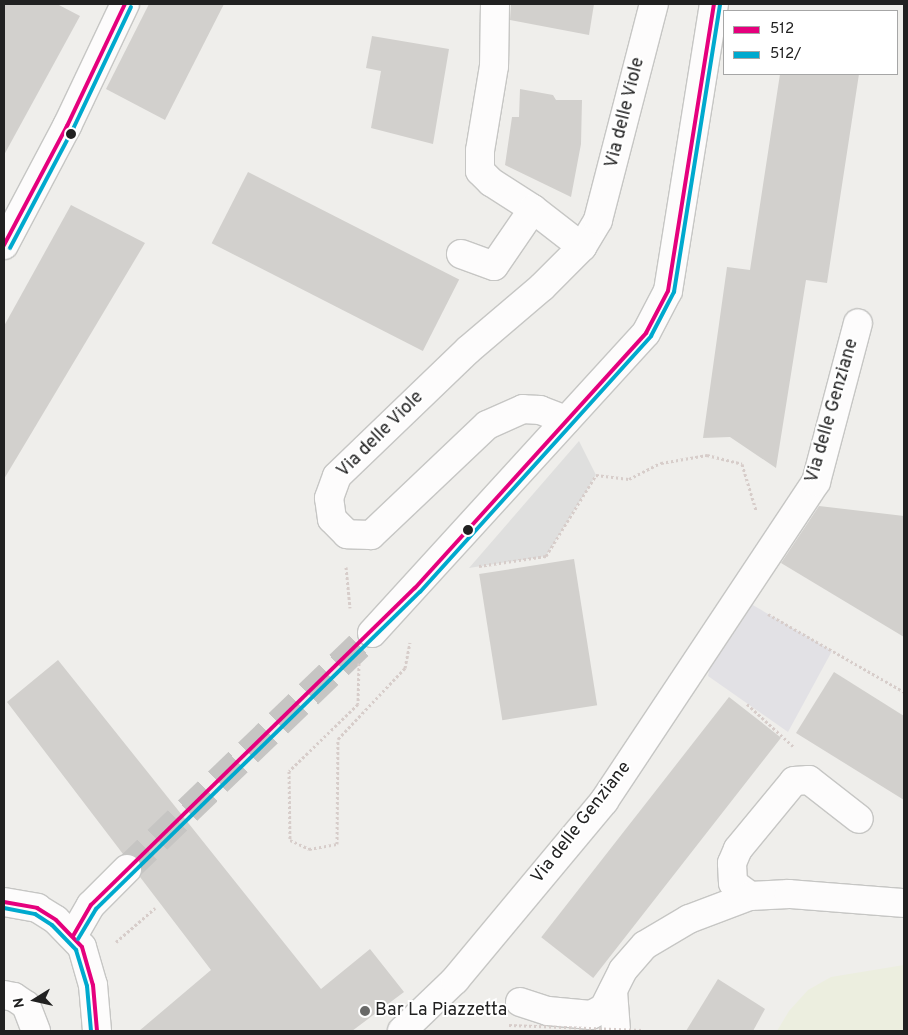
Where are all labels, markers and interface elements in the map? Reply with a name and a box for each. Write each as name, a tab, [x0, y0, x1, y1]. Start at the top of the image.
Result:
legend	[723, 10, 898, 75]
text: 512	[770, 20, 794, 39]
text: 512/	[770, 45, 801, 64]
street label: Via delle Viole	[602, 55, 650, 171]
unlabelled marker	[66, 129, 76, 139]
street label: Via delle Genziane	[802, 336, 864, 486]
street label: Via delle Viole	[333, 387, 429, 483]
unlabelled marker	[463, 525, 473, 535]
street label: Via delle Genziane	[528, 758, 636, 888]
north arrow	[10, 975, 60, 1025]
text: N	[10, 996, 29, 1009]
place label: Bar La Piazzetta	[375, 1000, 507, 1022]
marker: Bar La Piazzetta	[359, 1005, 371, 1017]

